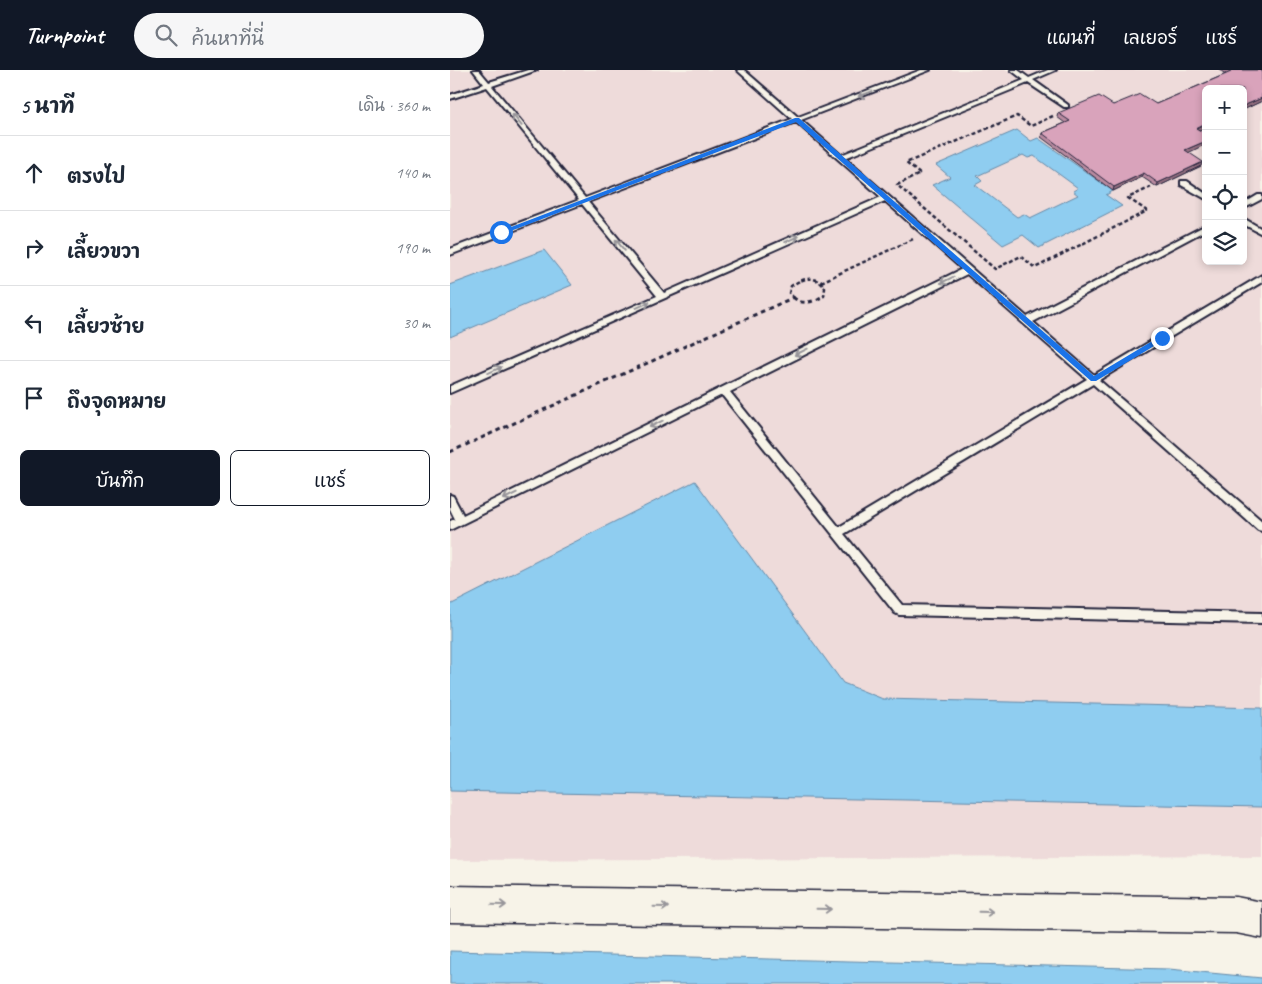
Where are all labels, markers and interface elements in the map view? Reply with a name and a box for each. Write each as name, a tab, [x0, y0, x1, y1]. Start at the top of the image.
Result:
search box	[134, 13, 484, 58]
text: Turnpoint	[25, 20, 104, 50]
icon: search	[152, 21, 180, 49]
text: ค้นหาที่นี่	[192, 27, 264, 51]
text: แผนที่	[1047, 27, 1095, 49]
text: เลเยอร์	[1123, 27, 1177, 49]
text: แชร์	[1205, 27, 1237, 49]
map controls	[1202, 85, 1247, 265]
button: +	[1202, 85, 1247, 130]
one-way arrow	[858, 89, 873, 99]
text: 5 นาที	[20, 93, 75, 119]
text: เดิน · 360 m	[358, 96, 430, 116]
one-way arrow	[511, 114, 522, 127]
button: −	[1202, 130, 1247, 175]
icon: ahead	[20, 159, 48, 187]
text: 140 m	[396, 163, 430, 183]
text: ตรงไป	[67, 165, 125, 189]
button: locate	[1202, 175, 1247, 220]
button: layers	[1202, 220, 1247, 265]
route start	[490, 221, 513, 244]
icon: right	[20, 234, 48, 262]
one-way arrow	[784, 234, 799, 244]
text: 190 m	[396, 238, 430, 258]
one-way arrow	[614, 239, 625, 252]
text: เลี้ยวขวา	[67, 240, 140, 264]
one-way arrow	[940, 276, 955, 285]
one-way arrow	[635, 299, 650, 309]
icon: left	[20, 309, 48, 337]
text: 30 m	[403, 313, 430, 333]
text: เลี้ยวซ้าย	[67, 315, 144, 339]
route end	[1151, 327, 1174, 350]
one-way arrow	[794, 348, 809, 358]
one-way arrow	[487, 365, 502, 375]
icon: arrive	[20, 384, 48, 412]
text: ถึงจุดหมาย	[67, 390, 166, 414]
one-way arrow	[649, 420, 664, 430]
button: บันทึก	[20, 450, 220, 506]
button: แชร์	[230, 450, 430, 506]
one-way arrow	[503, 492, 518, 502]
one-way arrow	[490, 900, 506, 910]
one-way arrow	[652, 902, 669, 912]
one-way arrow	[815, 905, 831, 914]
one-way arrow	[978, 907, 994, 917]

